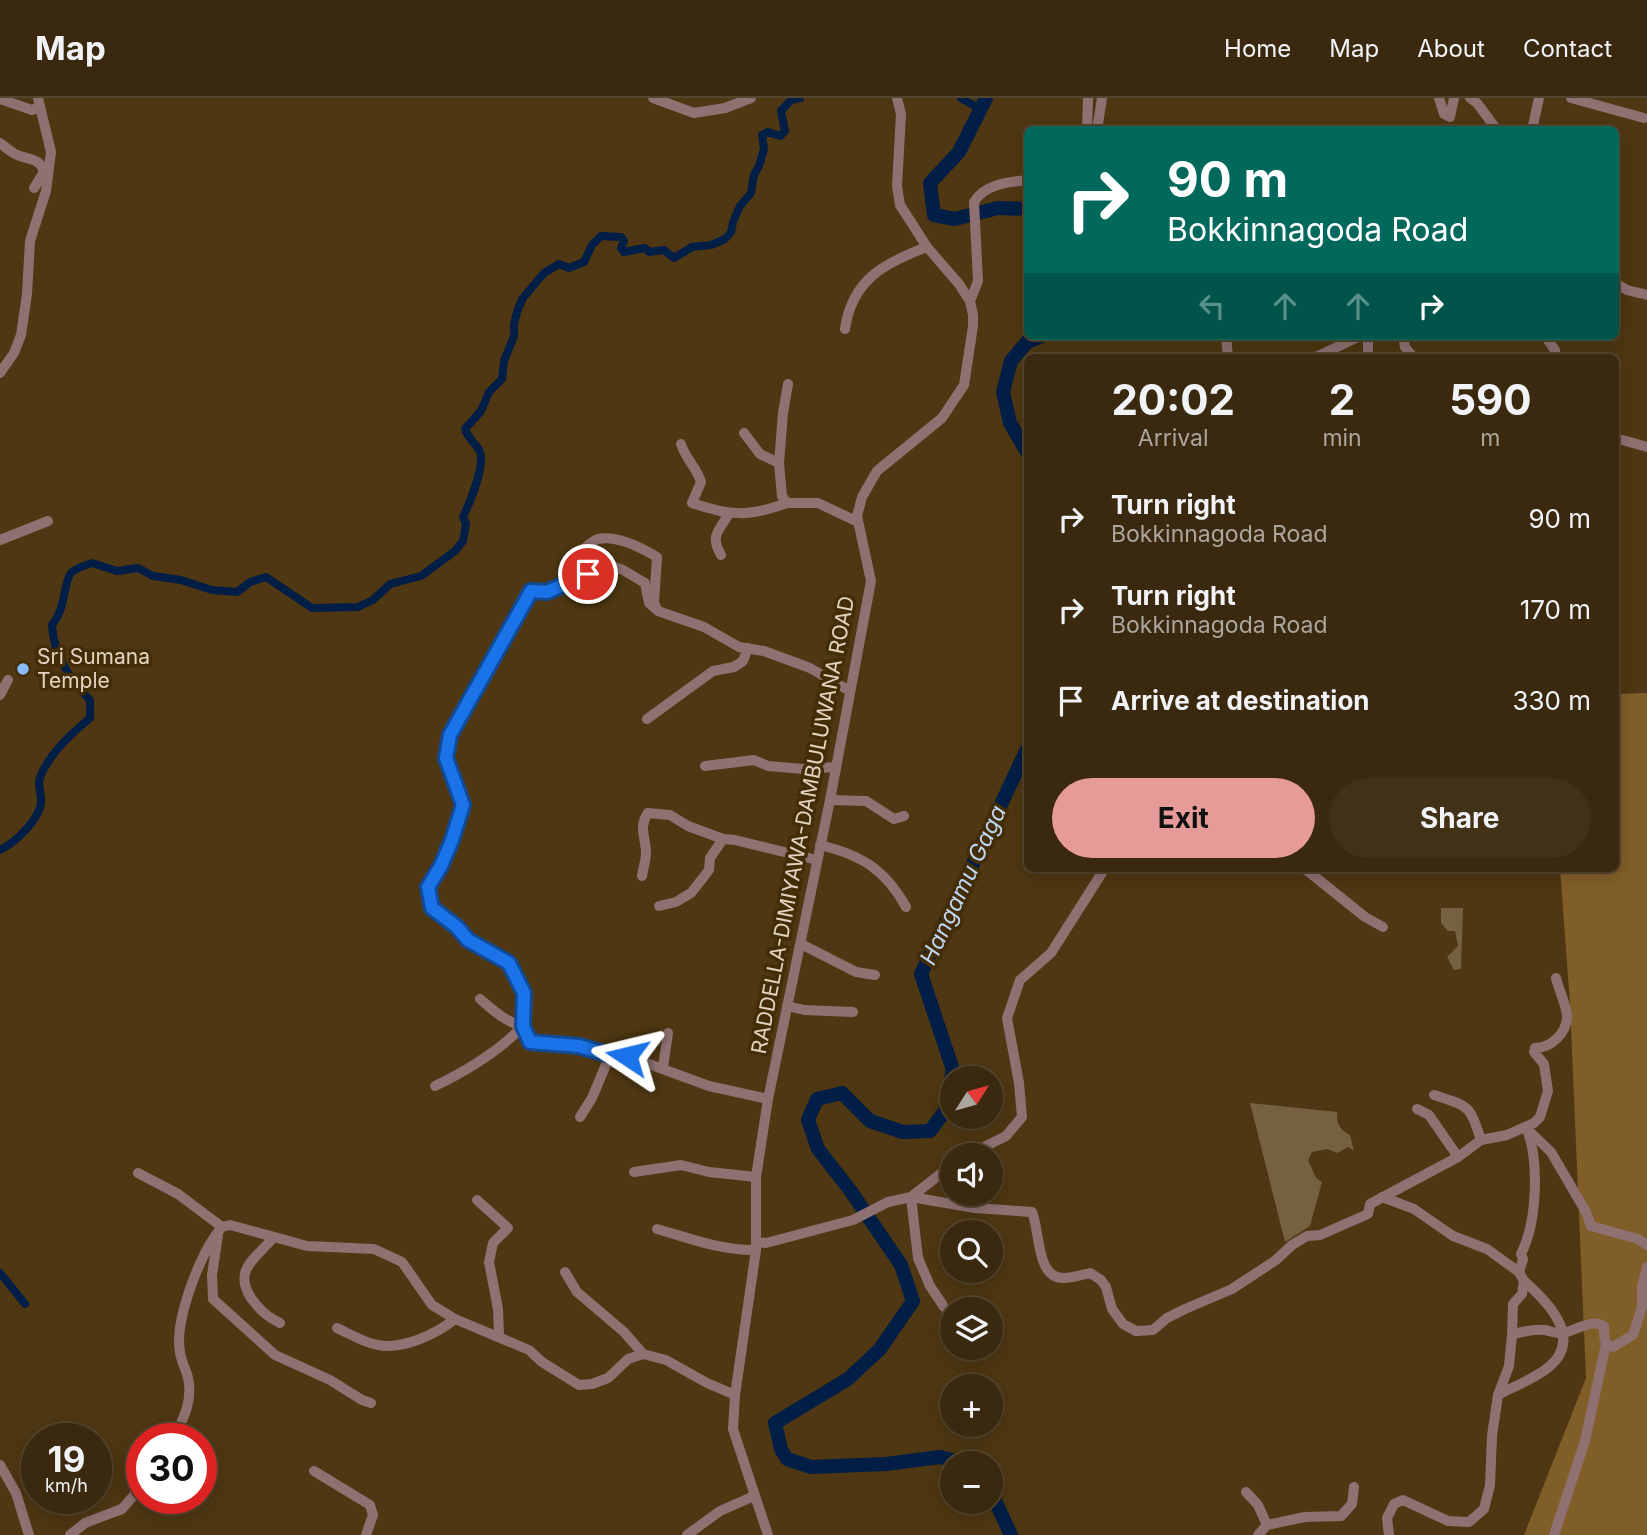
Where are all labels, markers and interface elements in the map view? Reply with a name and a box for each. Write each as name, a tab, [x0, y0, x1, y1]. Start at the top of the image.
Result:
text: Map	[35, 28, 106, 68]
text: Home	[1224, 34, 1291, 63]
text: Map	[1329, 34, 1379, 63]
text: About	[1417, 34, 1485, 63]
text: Contact	[1523, 34, 1612, 63]
text: 90 m	[1167, 150, 1288, 209]
icon: right	[1052, 154, 1143, 245]
text: Bokkinnagoda Road	[1167, 210, 1468, 249]
icon: left	[1193, 287, 1231, 325]
icon: ahead	[1266, 287, 1304, 325]
icon: ahead	[1339, 287, 1377, 325]
icon: right	[1412, 287, 1450, 325]
text: 20:02	[1111, 374, 1235, 425]
text: 2	[1329, 374, 1355, 425]
text: 590	[1449, 374, 1532, 425]
text: Arrival	[1138, 424, 1209, 452]
text: min	[1322, 424, 1362, 452]
text: m	[1480, 424, 1500, 452]
text: Turn right	[1111, 489, 1236, 520]
icon: right	[1052, 500, 1090, 538]
text: 90 m	[1528, 503, 1591, 534]
text: Bokkinnagoda Road	[1111, 520, 1328, 548]
pin	[558, 544, 618, 604]
icon: arrive	[569, 555, 607, 593]
text: Turn right	[1111, 580, 1236, 611]
icon: right	[1052, 591, 1090, 629]
street label: RADDELLA-DIMIYAWA-DAMBULUWANA ROAD	[746, 594, 859, 1056]
text: 170 m	[1520, 594, 1591, 625]
text: Bokkinnagoda Road	[1111, 611, 1328, 639]
place label: Sri Sumana Temple	[37, 644, 150, 693]
marker: Sri Sumana Temple	[15, 661, 31, 677]
icon: arrive	[1052, 682, 1090, 720]
text: Arrive at destination	[1111, 685, 1370, 716]
text: 330 m	[1512, 685, 1591, 716]
button: Exit	[1052, 778, 1315, 858]
button: Share	[1329, 778, 1591, 858]
water label: Hangamu Gaga	[914, 801, 1012, 969]
position arrow	[590, 1019, 664, 1093]
north arrow	[940, 1066, 1003, 1129]
map controls	[940, 1066, 1003, 1514]
button: sound	[940, 1143, 1003, 1206]
button: search	[940, 1220, 1003, 1283]
button: layers	[940, 1297, 1003, 1360]
button: +	[940, 1374, 1003, 1437]
speed limit sign: 30	[126, 1423, 217, 1514]
text: 19	[48, 1438, 85, 1480]
button: −	[940, 1451, 1003, 1514]
text: km/h	[45, 1475, 88, 1496]

